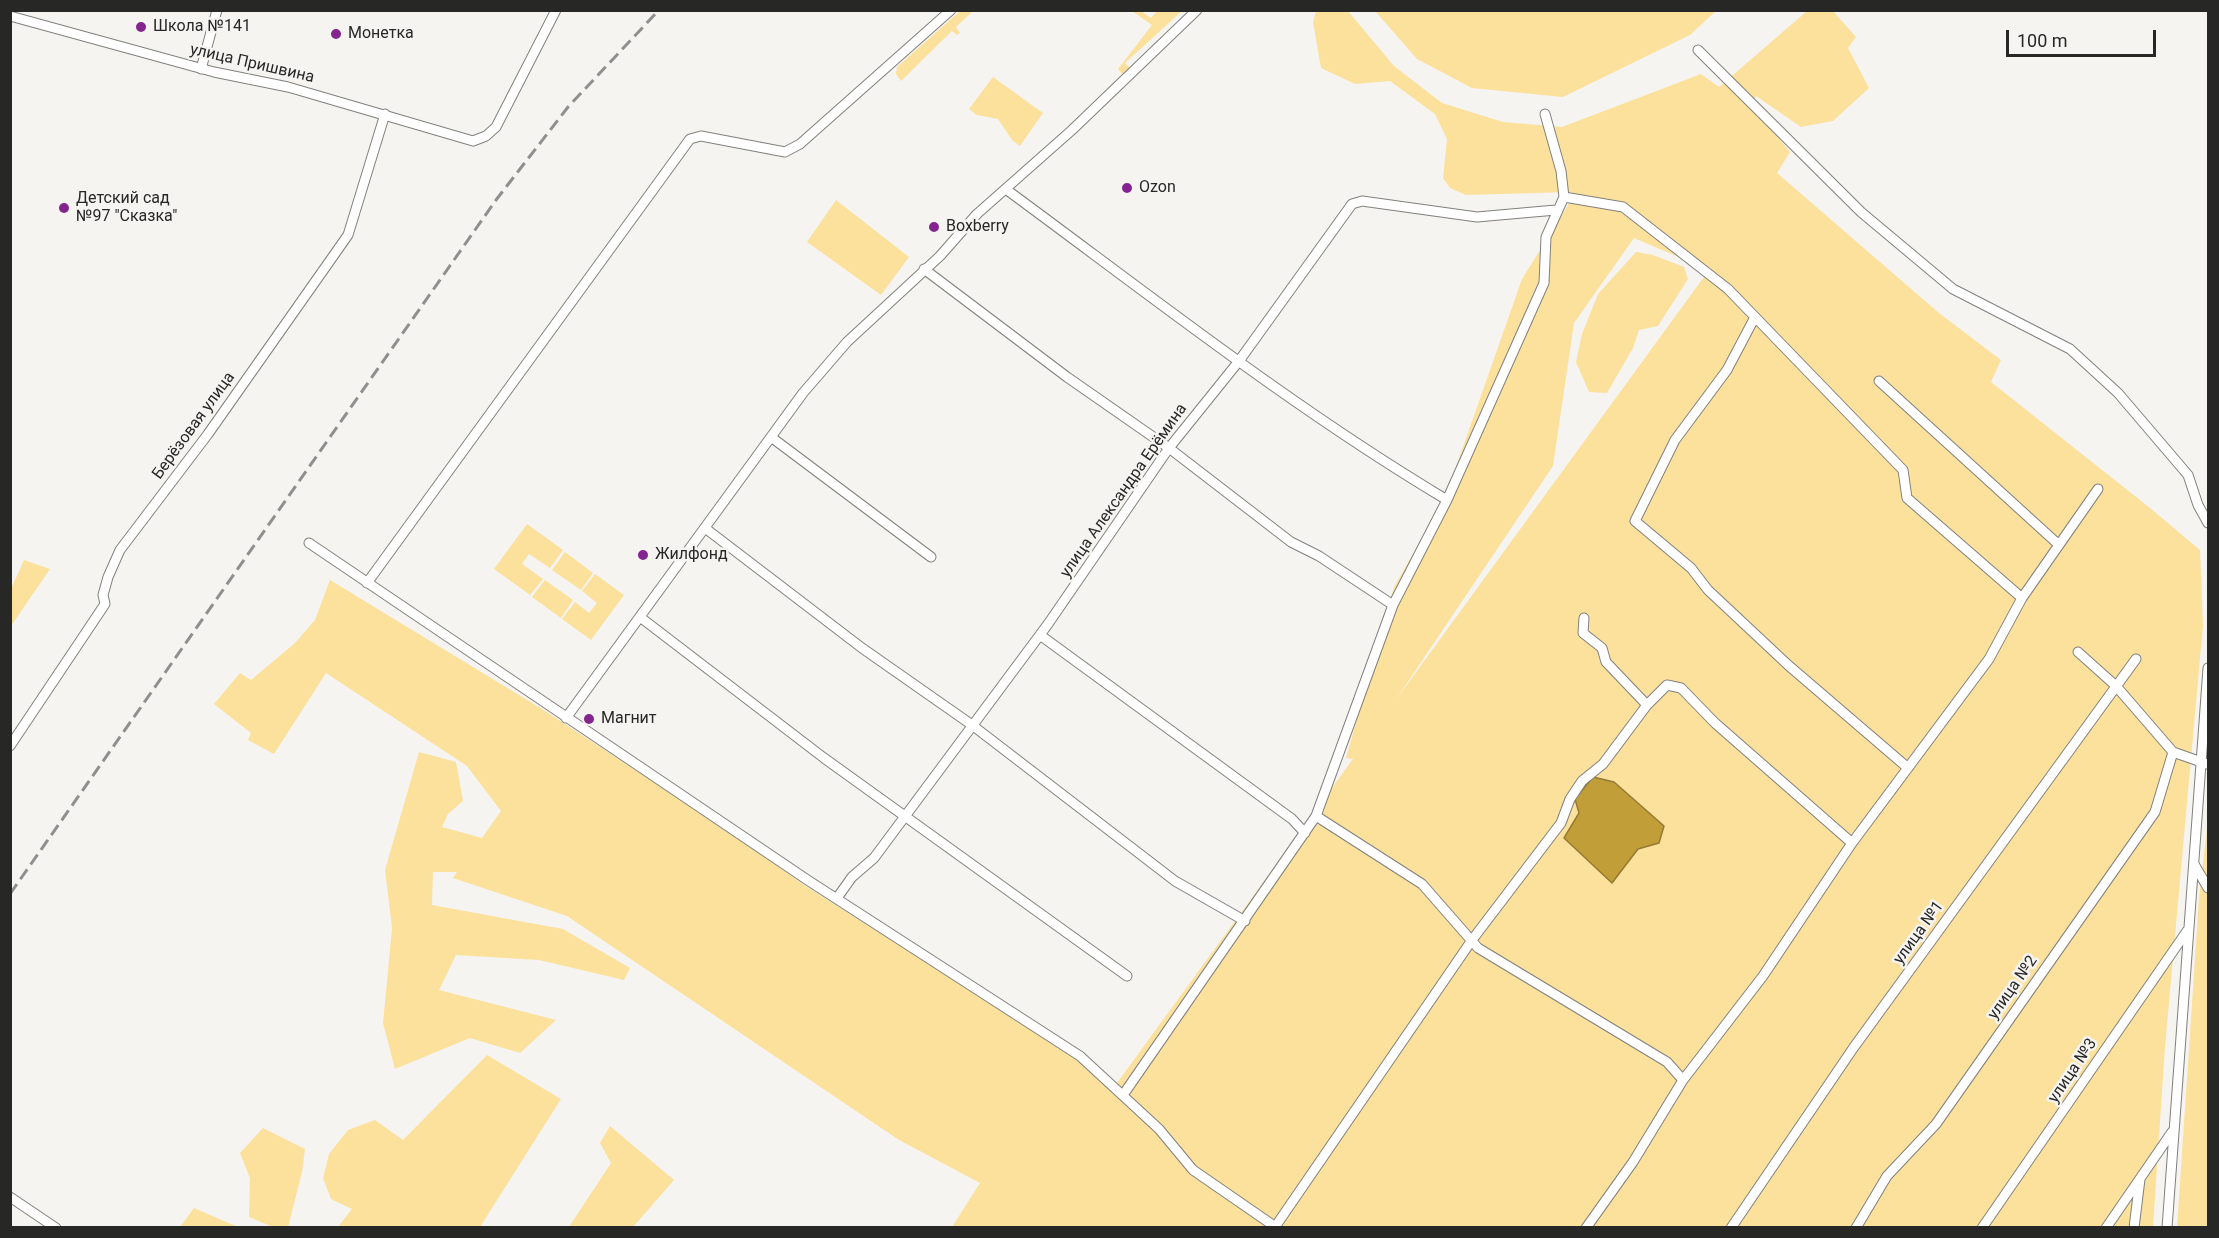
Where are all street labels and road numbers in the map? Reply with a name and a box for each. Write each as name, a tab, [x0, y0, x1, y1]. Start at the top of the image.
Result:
street label: улица Пришвина	[188, 40, 316, 88]
street label: Берёзовая улица	[149, 369, 239, 483]
street label: улица Александра Ерёмина	[1057, 400, 1191, 582]
street label: улица №1	[1890, 898, 1948, 968]
street label: улица №2	[1984, 952, 2042, 1024]
street label: улица №3	[2045, 1035, 2101, 1107]

